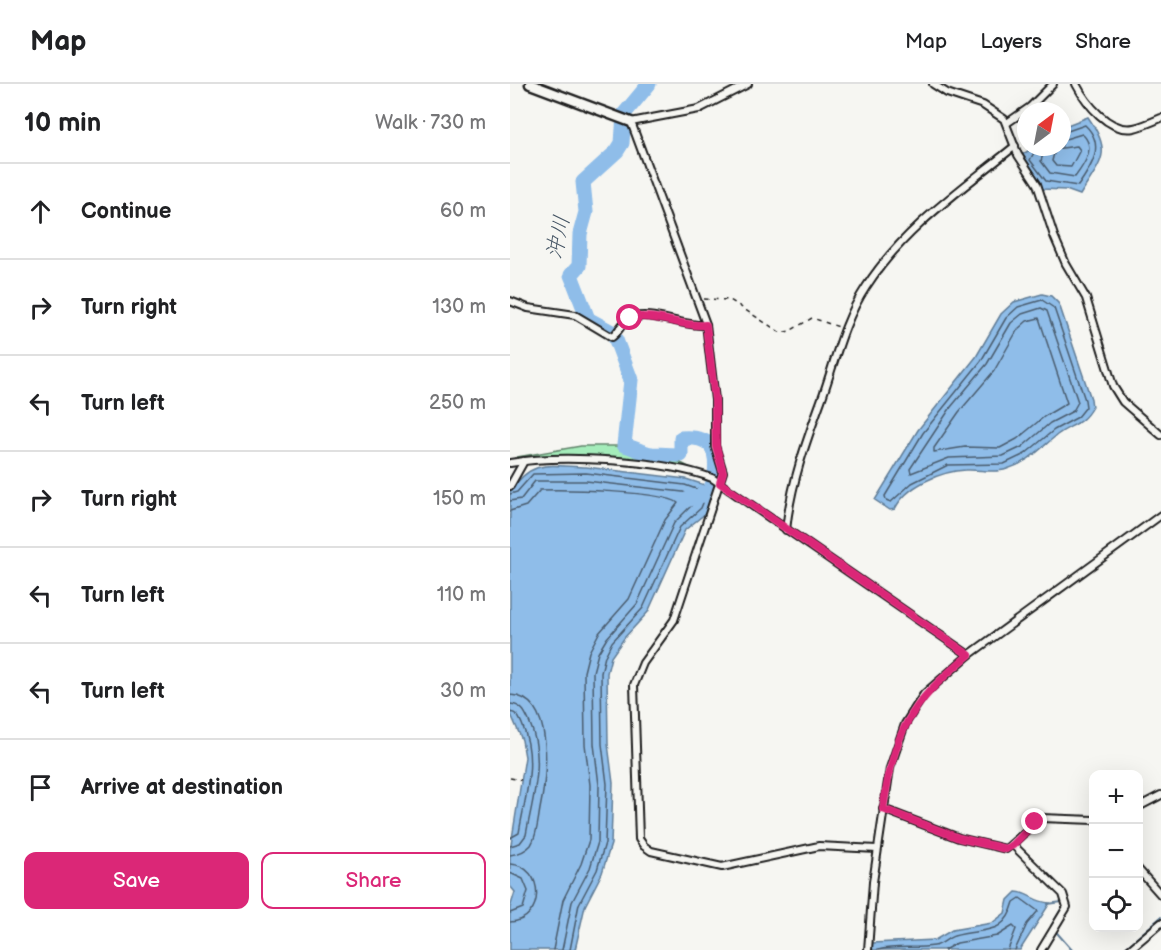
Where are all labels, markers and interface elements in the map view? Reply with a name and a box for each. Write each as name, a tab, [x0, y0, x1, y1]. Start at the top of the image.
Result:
text: Map	[30, 25, 86, 58]
text: Map	[905, 29, 947, 54]
text: Layers	[980, 29, 1042, 54]
text: Share	[1075, 29, 1131, 54]
north arrow	[1017, 102, 1071, 156]
text: 10 min	[24, 108, 101, 139]
text: Walk · 730 m	[375, 111, 486, 135]
icon: ahead	[24, 195, 57, 228]
text: Continue	[81, 198, 171, 225]
text: 60 m	[440, 199, 486, 223]
water label: 沖川	[541, 213, 576, 262]
icon: right	[24, 291, 57, 324]
text: Turn right	[81, 294, 177, 321]
text: 130 m	[432, 295, 486, 319]
route start	[616, 304, 642, 330]
icon: left	[24, 387, 57, 420]
text: Turn left	[81, 390, 165, 417]
text: 250 m	[429, 391, 486, 415]
icon: right	[24, 483, 57, 516]
text: Turn right	[81, 486, 177, 513]
text: 150 m	[433, 487, 486, 511]
icon: left	[24, 579, 57, 612]
text: Turn left	[81, 582, 165, 609]
text: 110 m	[437, 583, 486, 607]
icon: left	[24, 675, 57, 708]
text: Turn left	[81, 678, 165, 705]
text: 30 m	[440, 679, 486, 703]
map controls	[1089, 770, 1143, 932]
button: +	[1089, 770, 1143, 824]
icon: arrive	[24, 771, 57, 804]
text: Arrive at destination	[81, 774, 283, 801]
route end	[1021, 808, 1047, 834]
button: −	[1089, 824, 1143, 878]
button: Save	[24, 852, 249, 909]
button: Share	[261, 852, 486, 909]
button: locate	[1089, 878, 1143, 932]

